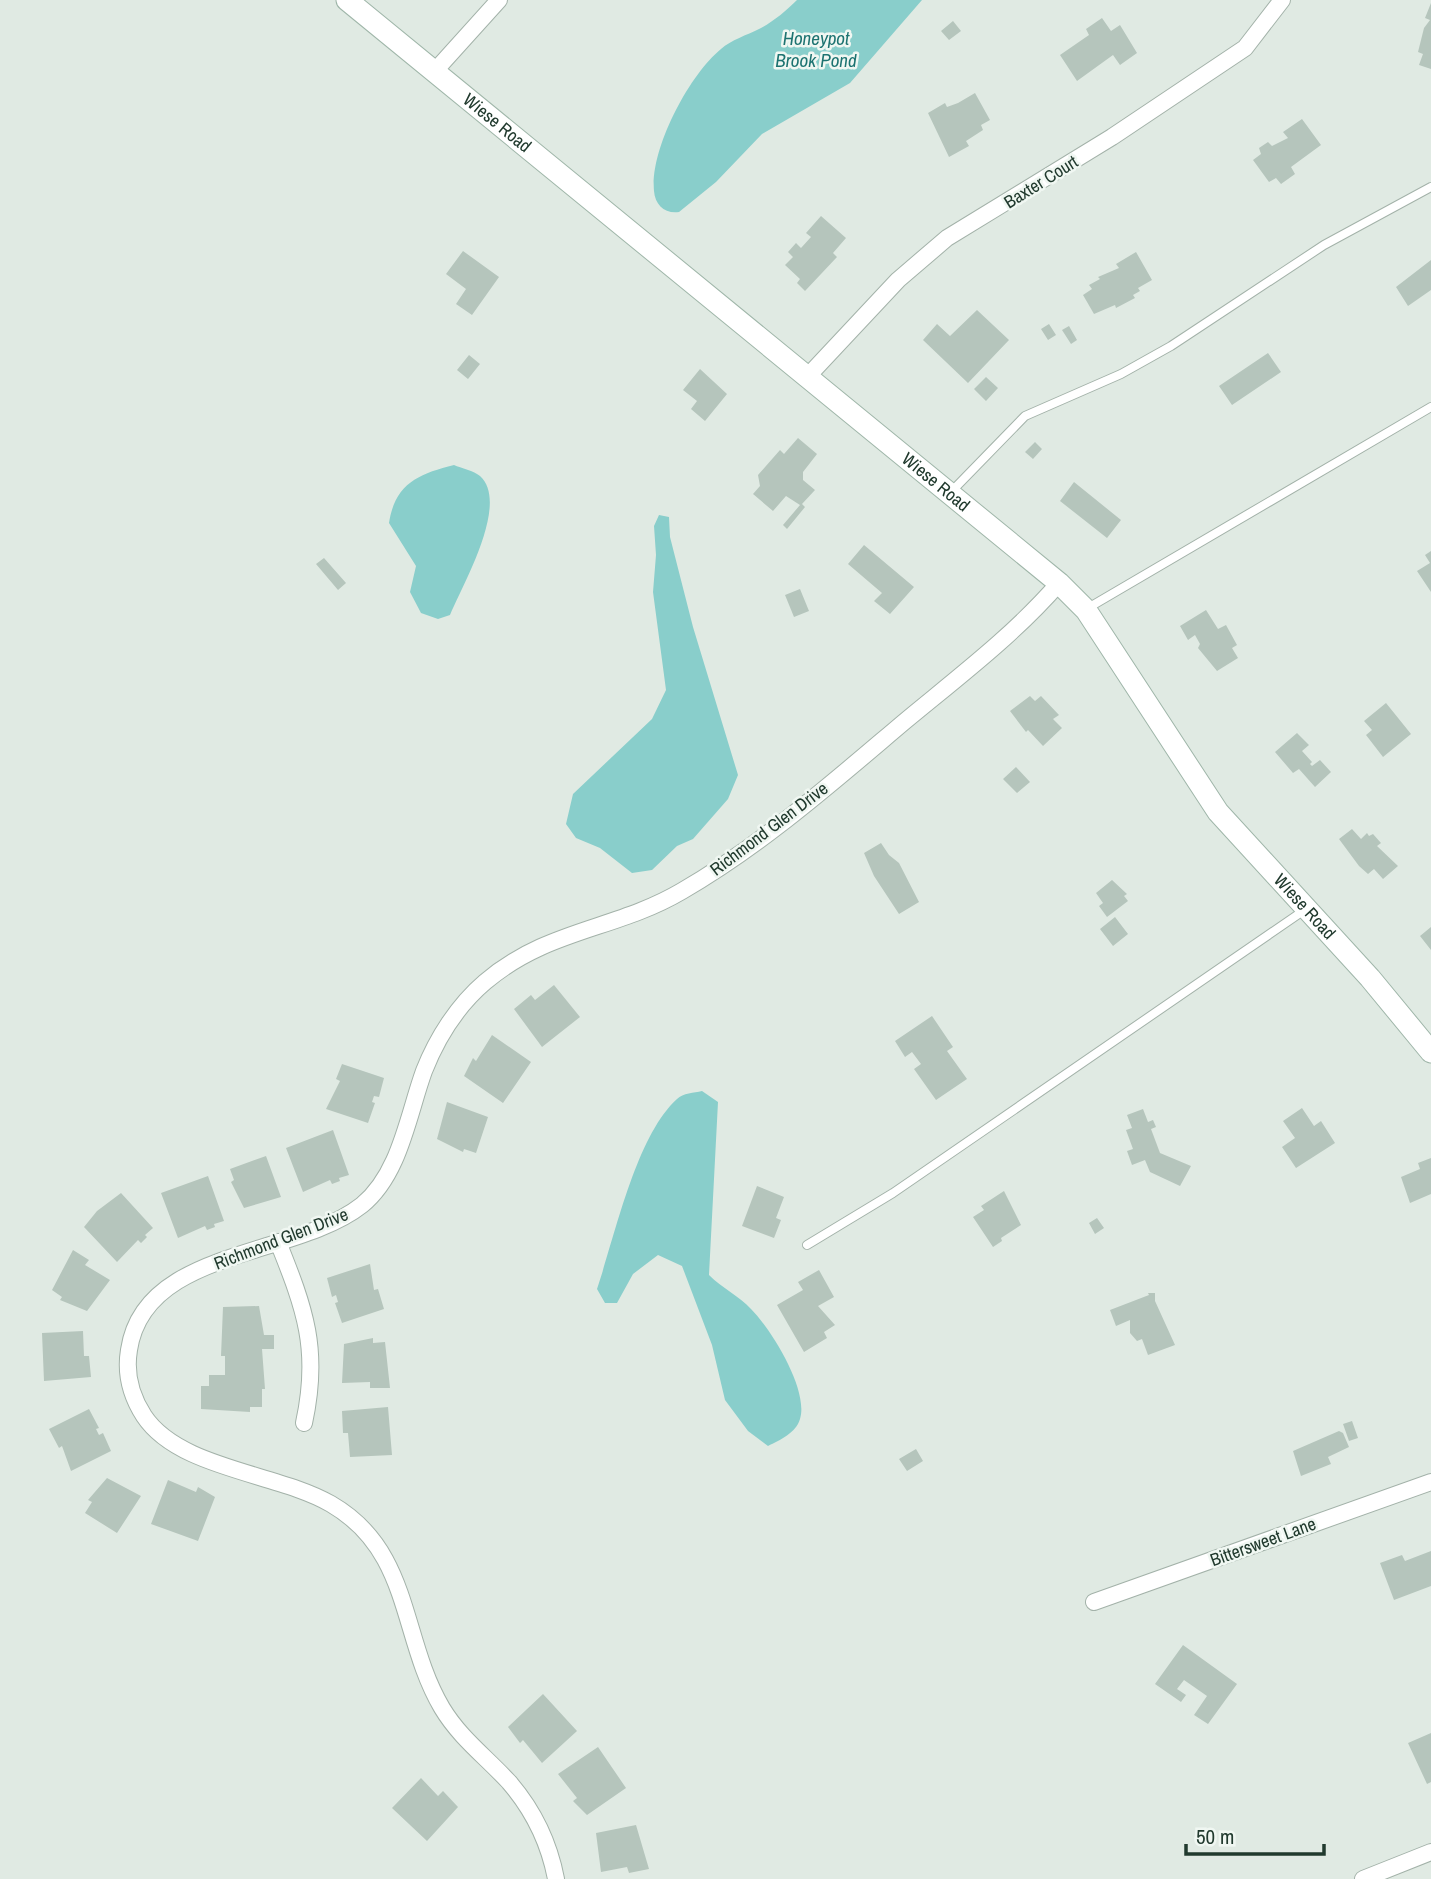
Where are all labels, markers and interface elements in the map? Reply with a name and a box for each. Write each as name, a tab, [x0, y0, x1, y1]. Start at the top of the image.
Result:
water label: Honeypot Brook Pond	[775, 25, 857, 73]
street label: Wiese Road	[458, 87, 537, 158]
street label: Baxter Court	[999, 149, 1082, 214]
street label: Wiese Road	[897, 446, 975, 517]
street label: Richmond Glen Drive	[705, 776, 833, 881]
street label: Wiese Road	[1268, 868, 1342, 945]
street label: Richmond Glen Drive	[210, 1201, 352, 1276]
street label: Bittersweet Lane	[1207, 1511, 1319, 1572]
scale bar	[1186, 1812, 1324, 1856]
text: 50 m	[1196, 1822, 1234, 1851]

